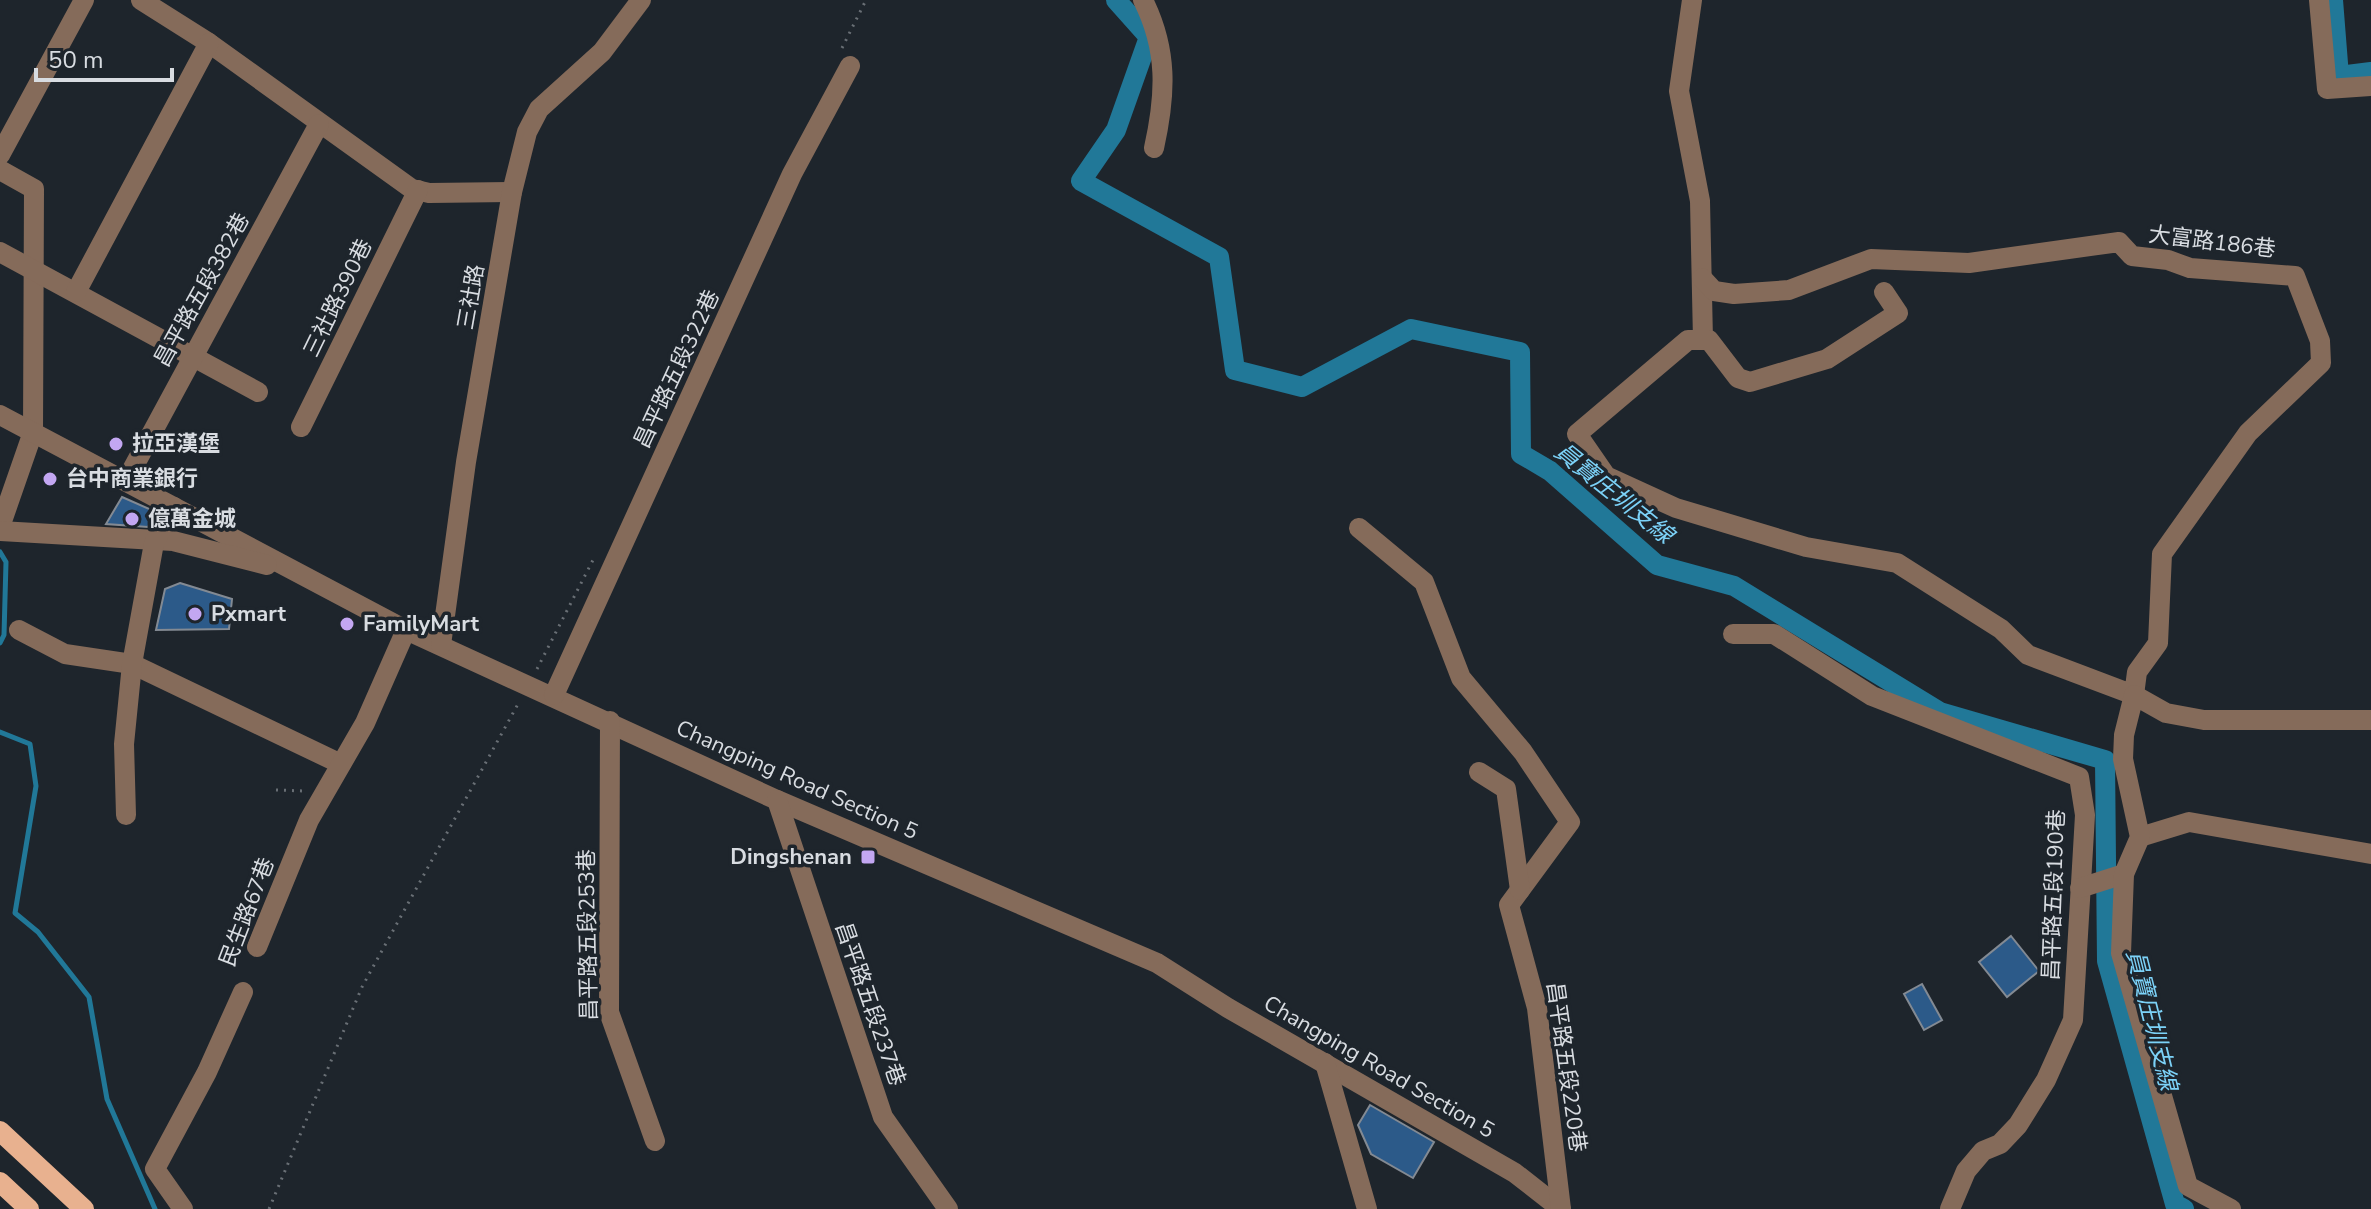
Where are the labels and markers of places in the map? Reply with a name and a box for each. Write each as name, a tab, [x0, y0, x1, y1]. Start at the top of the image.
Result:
place label: 拉亞漢堡	[132, 429, 220, 459]
marker: 拉亞漢堡	[107, 435, 125, 453]
place label: 台中商業銀行	[66, 464, 198, 494]
marker: 台中商業銀行	[41, 470, 59, 488]
place label: 億萬金城	[148, 504, 236, 534]
marker: 億萬金城	[123, 510, 141, 528]
place label: Pxmart	[211, 599, 287, 629]
marker: Pxmart	[186, 605, 204, 623]
place label: FamilyMart	[363, 609, 480, 639]
marker: FamilyMart	[338, 615, 356, 633]
place label: Dingshenan	[730, 842, 852, 872]
marker: Dingshenan	[859, 848, 877, 866]

